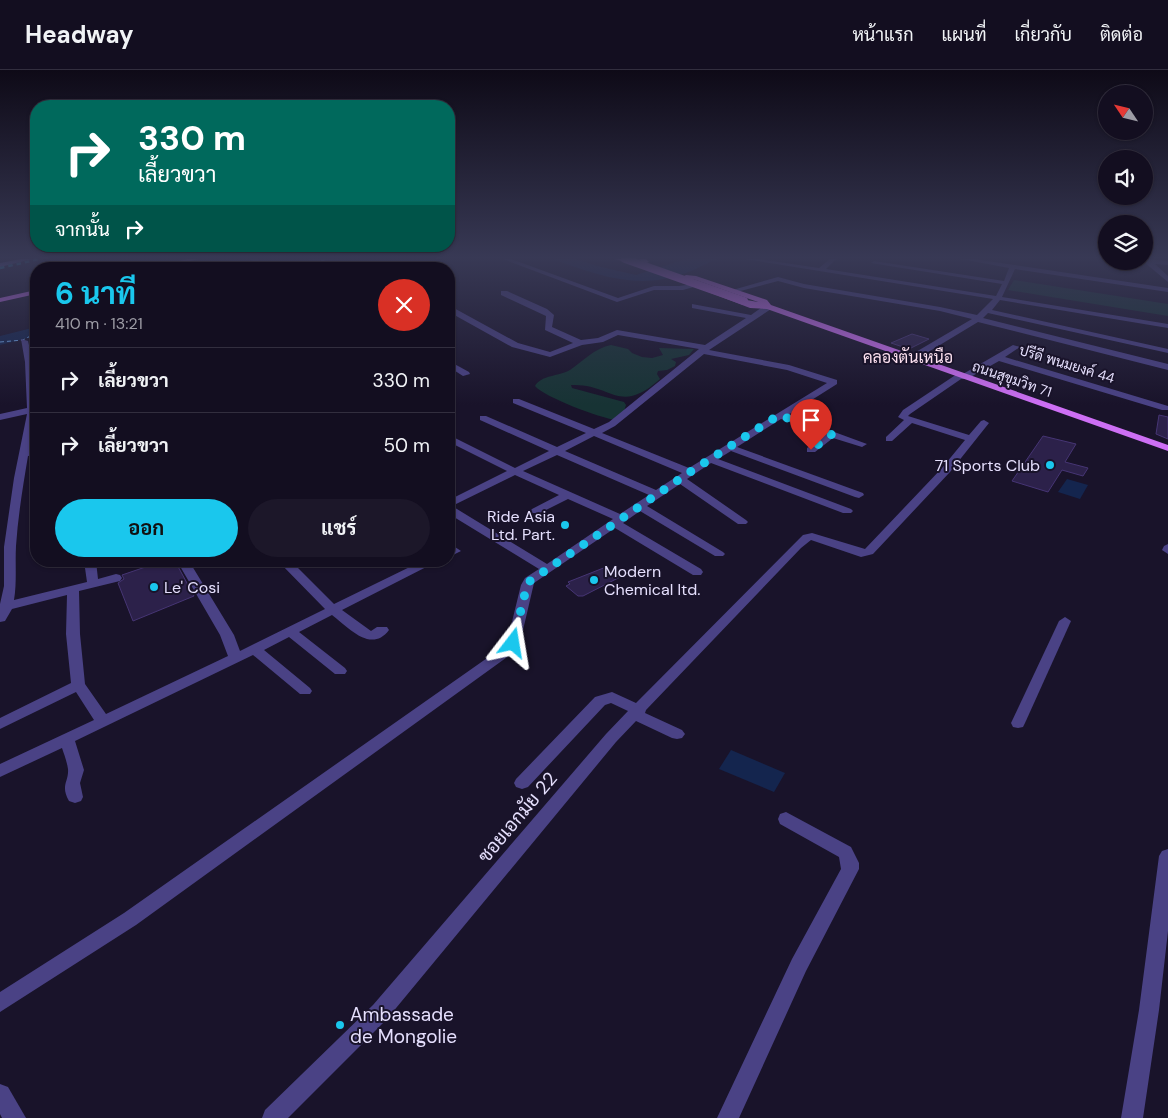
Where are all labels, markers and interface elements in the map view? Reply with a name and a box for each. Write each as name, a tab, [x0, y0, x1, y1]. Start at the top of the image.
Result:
text: Headway	[25, 19, 134, 50]
text: หน้าแรก	[852, 23, 914, 47]
text: แผนที่	[942, 23, 986, 47]
text: เกี่ยวกับ	[1014, 23, 1072, 47]
text: ติดต่อ	[1100, 23, 1143, 47]
north arrow	[1098, 85, 1152, 140]
map controls	[1098, 85, 1153, 270]
text: 330 m	[138, 115, 246, 161]
icon: right	[55, 120, 120, 185]
button: sound	[1098, 150, 1153, 205]
text: เลี้ยวขวา	[138, 160, 216, 189]
icon: right	[120, 215, 148, 243]
button: layers	[1098, 215, 1153, 270]
text: จากนั้น	[55, 217, 110, 242]
text: 6 นาที	[55, 274, 136, 313]
button: close	[378, 279, 430, 331]
text: 410 m · 13:21	[55, 313, 143, 334]
street label: ปรีดี พนมยงค์ 44	[1017, 341, 1117, 387]
district label: คลองตันเหนือ	[863, 347, 953, 368]
street label: ถนนสุขุมวิท 71	[970, 357, 1054, 402]
icon: right	[55, 366, 83, 394]
text: เลี้ยวขวา	[98, 368, 169, 393]
text: 330 m	[373, 368, 430, 393]
pin	[790, 399, 832, 450]
icon: arrive	[797, 406, 825, 434]
icon: right	[55, 431, 83, 459]
text: เลี้ยวขวา	[98, 433, 169, 458]
text: 50 m	[383, 433, 430, 458]
place label: 71 Sports Club	[935, 455, 1040, 476]
marker: 71 Sports Club	[1044, 459, 1056, 471]
button: ออก	[55, 499, 238, 557]
button: แชร์	[248, 499, 430, 557]
place label: Ride Asia Ltd. Part.	[487, 506, 555, 545]
marker: Ride Asia Ltd. Part.	[559, 519, 571, 531]
place label: Modern Chemical ltd.	[604, 561, 700, 600]
marker: Modern Chemical ltd.	[588, 574, 600, 586]
place label: Le' Cosi	[164, 577, 220, 598]
marker: Le' Cosi	[148, 581, 160, 593]
position arrow	[486, 616, 538, 668]
street label: ซอยเอกมัย 22	[472, 767, 563, 868]
place label: Ambassade de Mongolie	[350, 1002, 457, 1049]
marker: Ambassade de Mongolie	[334, 1019, 346, 1031]

